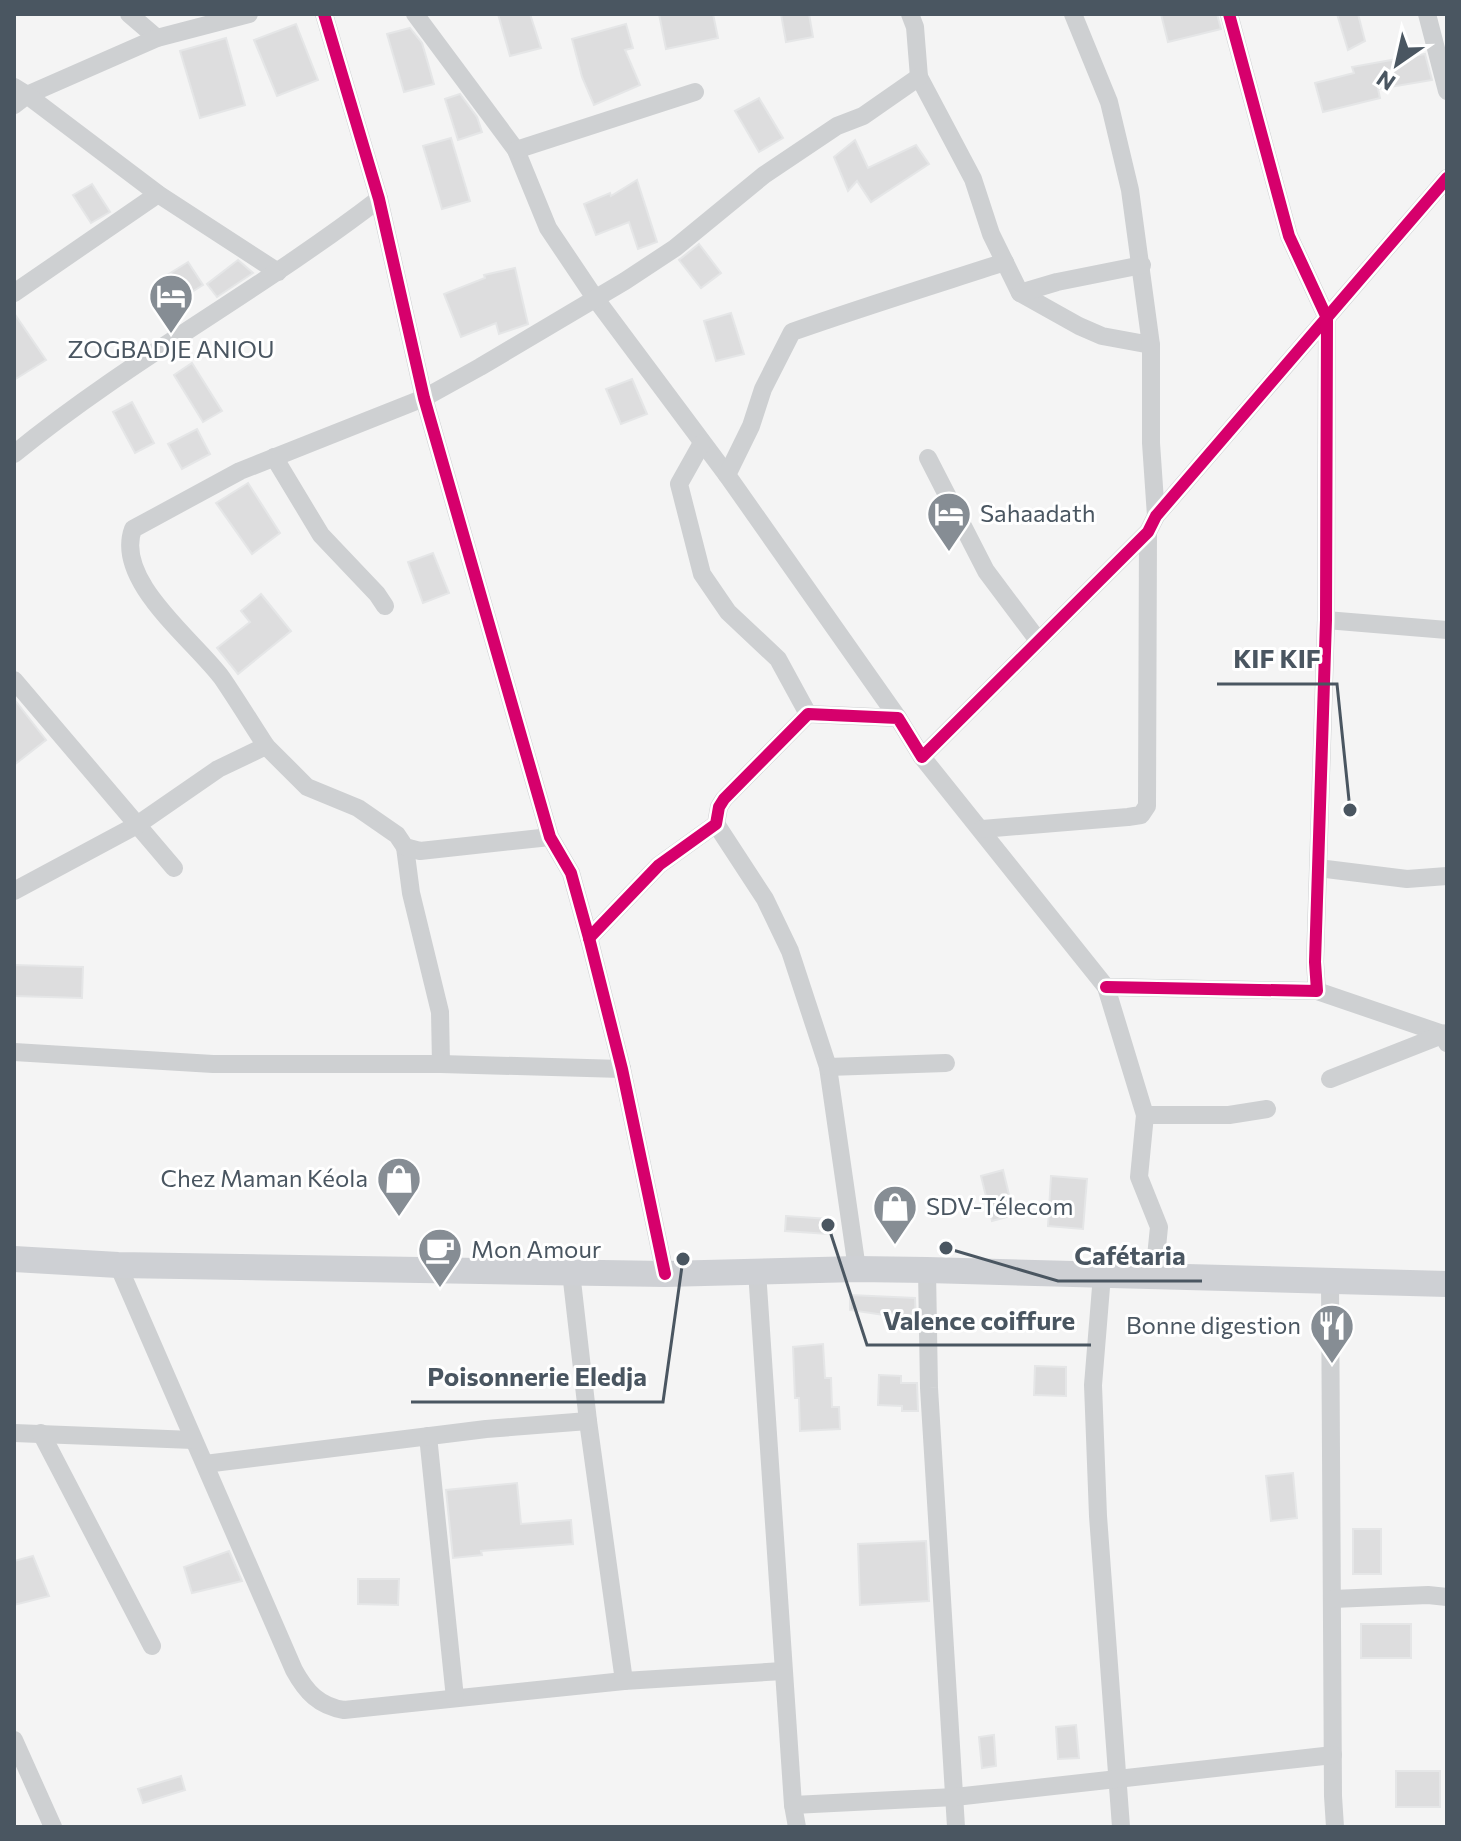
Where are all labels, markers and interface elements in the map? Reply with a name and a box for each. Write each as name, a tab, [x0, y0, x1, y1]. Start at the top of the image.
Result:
north arrow	[1357, 24, 1437, 104]
text: N	[1371, 65, 1400, 97]
hotel icon: ZOGBADJE ANIOU	[147, 272, 195, 335]
place label: ZOGBADJE ANIOU	[68, 334, 274, 363]
hotel icon: Sahaadath	[925, 490, 973, 553]
place label: Sahaadath	[980, 498, 1096, 527]
callout: KIF KIF	[1217, 634, 1337, 684]
text: KIF KIF	[1233, 642, 1321, 673]
shop icon: Chez Maman Kéola	[375, 1155, 423, 1218]
place label: Chez Maman Kéola	[161, 1163, 368, 1192]
shop icon: SDV-Télecom	[871, 1183, 919, 1246]
place label: SDV-Télecom	[926, 1191, 1073, 1220]
cafe icon: Mon Amour	[416, 1226, 464, 1289]
callout: Cafétaria	[1058, 1231, 1202, 1281]
place label: Mon Amour	[471, 1234, 602, 1263]
text: Cafétaria	[1074, 1239, 1186, 1270]
callout: Valence coiffure	[867, 1295, 1091, 1345]
restaurant icon: Bonne digestion	[1308, 1302, 1356, 1365]
text: Valence coiffure	[883, 1304, 1075, 1335]
place label: Bonne digestion	[1126, 1310, 1301, 1339]
callout: Poisonnerie Eledja	[411, 1352, 663, 1402]
text: Poisonnerie Eledja	[427, 1360, 647, 1391]

